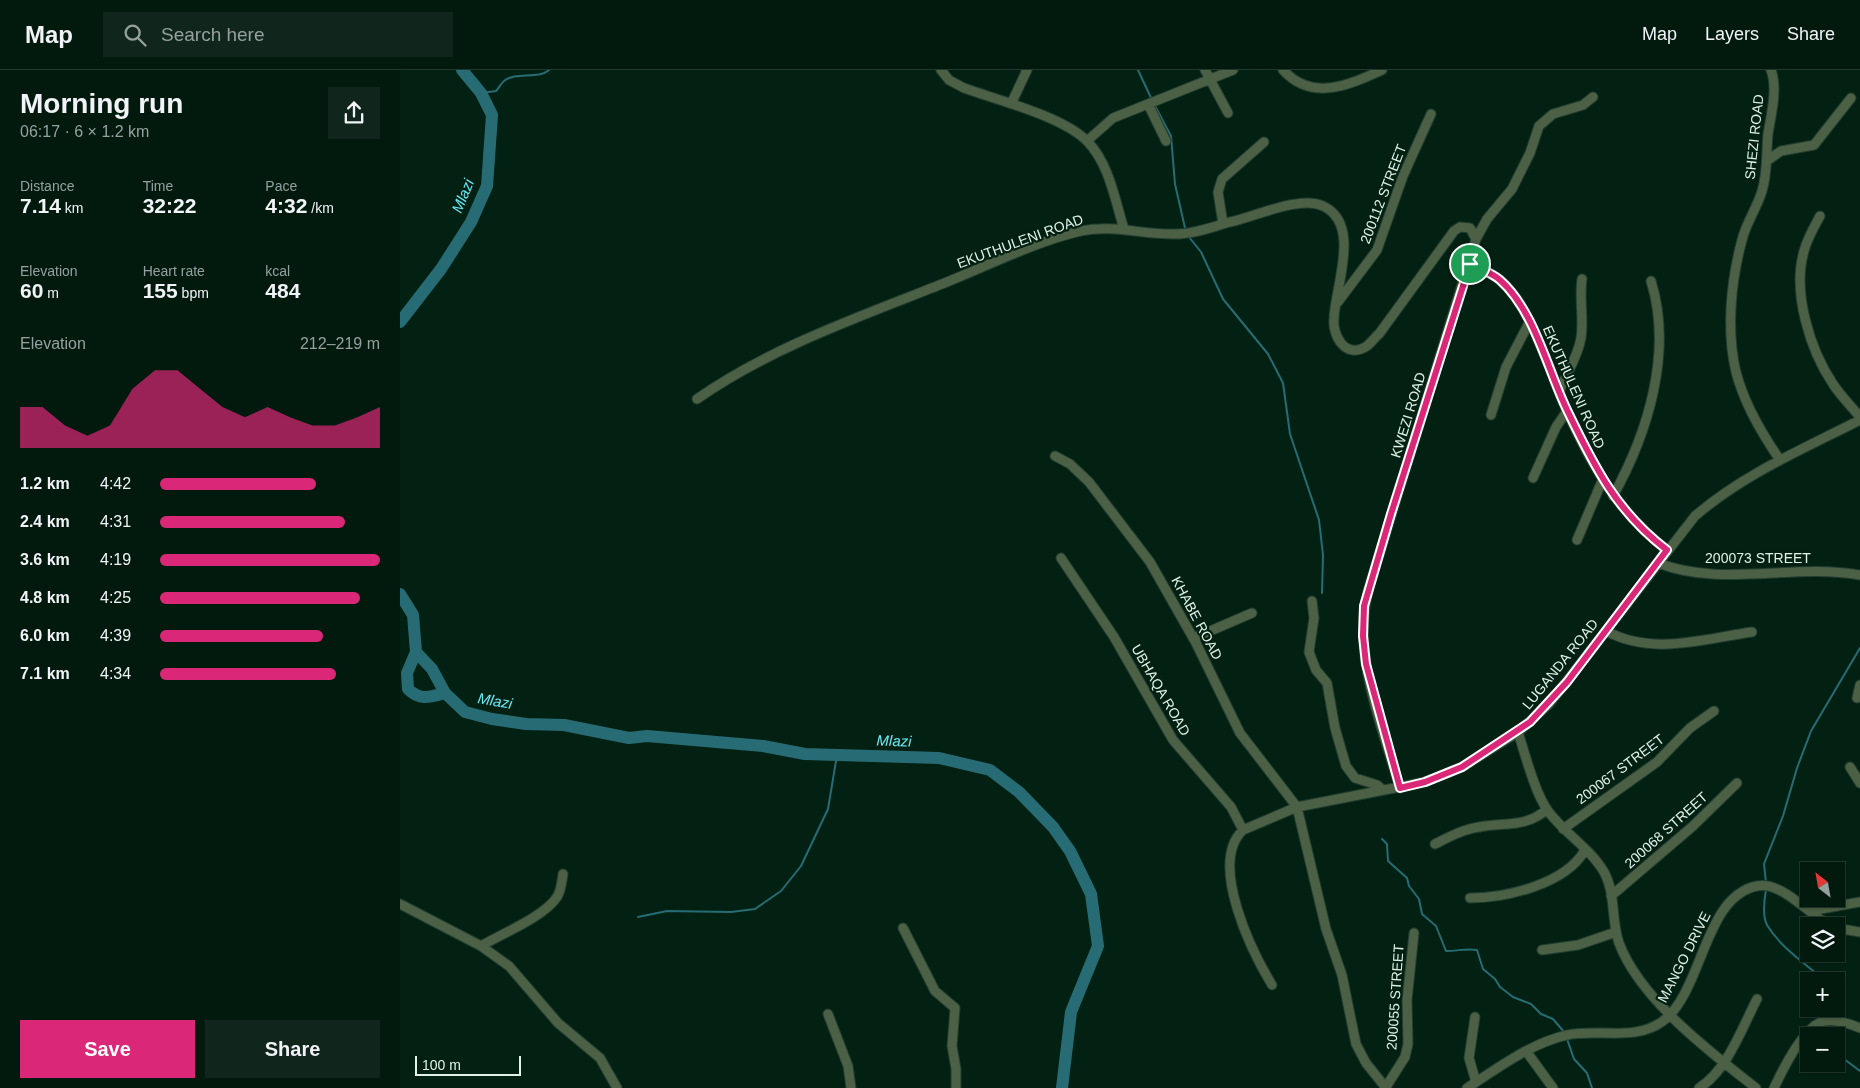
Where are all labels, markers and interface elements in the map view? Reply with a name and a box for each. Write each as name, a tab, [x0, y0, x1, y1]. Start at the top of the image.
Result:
search box	[103, 12, 453, 57]
text: Map	[25, 21, 73, 48]
icon: search	[121, 21, 149, 49]
text: Search here	[161, 24, 265, 45]
text: Map	[1642, 24, 1677, 44]
text: Layers	[1705, 24, 1759, 44]
text: Share	[1787, 24, 1835, 44]
button: share	[328, 87, 380, 139]
text: Morning run	[20, 88, 183, 119]
street label: SHEZI ROAD	[1742, 94, 1766, 180]
text: 06:17 · 6 × 1.2 km	[20, 123, 149, 140]
street label: 200112 STREET	[1357, 142, 1409, 246]
water label: Mlazi	[448, 176, 477, 215]
text: Distance	[20, 178, 74, 194]
text: Time	[143, 178, 173, 194]
text: Pace	[265, 178, 297, 194]
text: 7.14	[20, 194, 61, 217]
text: 32:22	[143, 194, 196, 217]
text: 4:32	[265, 194, 307, 217]
text: km	[61, 200, 83, 216]
text: /km	[307, 200, 334, 216]
street label: EKUTHULENI ROAD	[955, 211, 1085, 271]
pin	[1449, 243, 1491, 285]
icon: arrive	[1456, 250, 1484, 278]
text: Elevation	[20, 263, 78, 279]
text: Heart rate	[143, 263, 205, 279]
text: kcal	[265, 263, 290, 279]
text: 60	[20, 279, 43, 302]
text: 155	[143, 279, 178, 302]
text: 484	[265, 279, 300, 302]
text: m	[43, 285, 59, 301]
text: bpm	[178, 285, 209, 301]
street label: EKUTHULENI ROAD	[1540, 323, 1608, 451]
text: Elevation	[20, 335, 86, 352]
text: 212–219 m	[300, 335, 380, 352]
street label: KWEZI ROAD	[1387, 370, 1429, 460]
text: 1.2 km	[20, 475, 70, 492]
text: 4:42	[100, 475, 131, 492]
text: 2.4 km	[20, 513, 70, 530]
text: 4:31	[100, 513, 131, 530]
street label: 200073 STREET	[1705, 550, 1811, 566]
text: 3.6 km	[20, 551, 70, 568]
text: 4:19	[100, 551, 131, 568]
street label: KHABE ROAD	[1168, 574, 1226, 662]
text: 4.8 km	[20, 589, 70, 606]
text: 4:25	[100, 589, 131, 606]
street label: LUGANDA ROAD	[1519, 616, 1601, 712]
text: 6.0 km	[20, 627, 70, 644]
text: 4:39	[100, 627, 131, 644]
street label: UBHAQA ROAD	[1128, 642, 1194, 738]
text: 7.1 km	[20, 665, 70, 682]
text: 4:34	[100, 665, 131, 682]
water label: Mlazi	[476, 689, 514, 712]
street label: 200067 STREET	[1573, 730, 1667, 807]
water label: Mlazi	[876, 731, 912, 750]
street label: 200068 STREET	[1621, 788, 1711, 871]
north arrow	[1800, 862, 1845, 908]
map controls	[1800, 862, 1845, 1072]
street label: MANGO DRIVE	[1654, 909, 1714, 1005]
button: layers	[1800, 917, 1845, 962]
street label: 200055 STREET	[1383, 943, 1407, 1050]
button: +	[1800, 972, 1845, 1017]
button: Save	[20, 1020, 195, 1078]
button: Share	[205, 1020, 380, 1078]
button: −	[1800, 1027, 1845, 1072]
scale bar	[415, 1053, 521, 1076]
text: 100 m	[422, 1057, 461, 1073]

